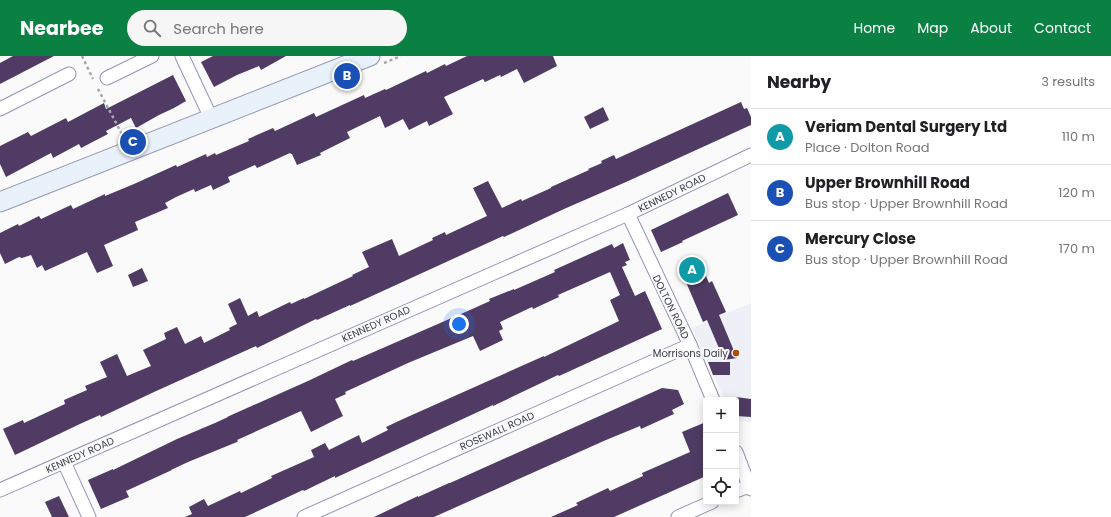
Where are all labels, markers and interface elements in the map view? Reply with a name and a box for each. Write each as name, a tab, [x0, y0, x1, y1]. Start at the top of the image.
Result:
search box	[127, 10, 407, 46]
text: Nearbee	[20, 15, 103, 42]
icon: search	[141, 17, 163, 39]
text: Search here	[173, 18, 264, 39]
text: Home	[853, 18, 895, 38]
text: Map	[917, 18, 948, 38]
text: About	[970, 18, 1012, 38]
text: Contact	[1034, 18, 1091, 38]
pin: B	[334, 61, 360, 91]
text: Nearby	[767, 70, 831, 94]
text: 3 results	[1041, 72, 1095, 91]
text: Veriam Dental Surgery Ltd	[805, 116, 1007, 137]
pin: C	[120, 127, 146, 157]
text: A	[775, 127, 785, 146]
text: 110 m	[1062, 127, 1095, 146]
text: Place · Dolton Road	[805, 138, 930, 157]
street label: KENNEDY ROAD	[636, 170, 708, 216]
text: Upper Brownhill Road	[805, 172, 970, 193]
text: B	[776, 183, 784, 202]
text: 120 m	[1058, 183, 1095, 202]
text: Bus stop · Upper Brownhill Road	[805, 194, 1008, 213]
text: Mercury Close	[805, 228, 916, 249]
text: C	[775, 239, 785, 258]
text: 170 m	[1059, 239, 1095, 258]
text: Bus stop · Upper Brownhill Road	[805, 250, 1008, 269]
pin: A	[679, 255, 705, 285]
street label: DOLTON ROAD	[649, 272, 693, 342]
street label: KENNEDY ROAD	[339, 302, 413, 346]
your location	[449, 314, 469, 334]
place label: Morrisons Daily	[653, 346, 728, 361]
marker: Morrisons Daily	[731, 348, 741, 358]
map controls	[703, 397, 739, 505]
button: +	[703, 397, 739, 433]
street label: ROSEWALL ROAD	[457, 408, 537, 454]
street label: KENNEDY ROAD	[43, 433, 117, 477]
button: −	[703, 433, 739, 469]
button: locate	[703, 469, 739, 505]

